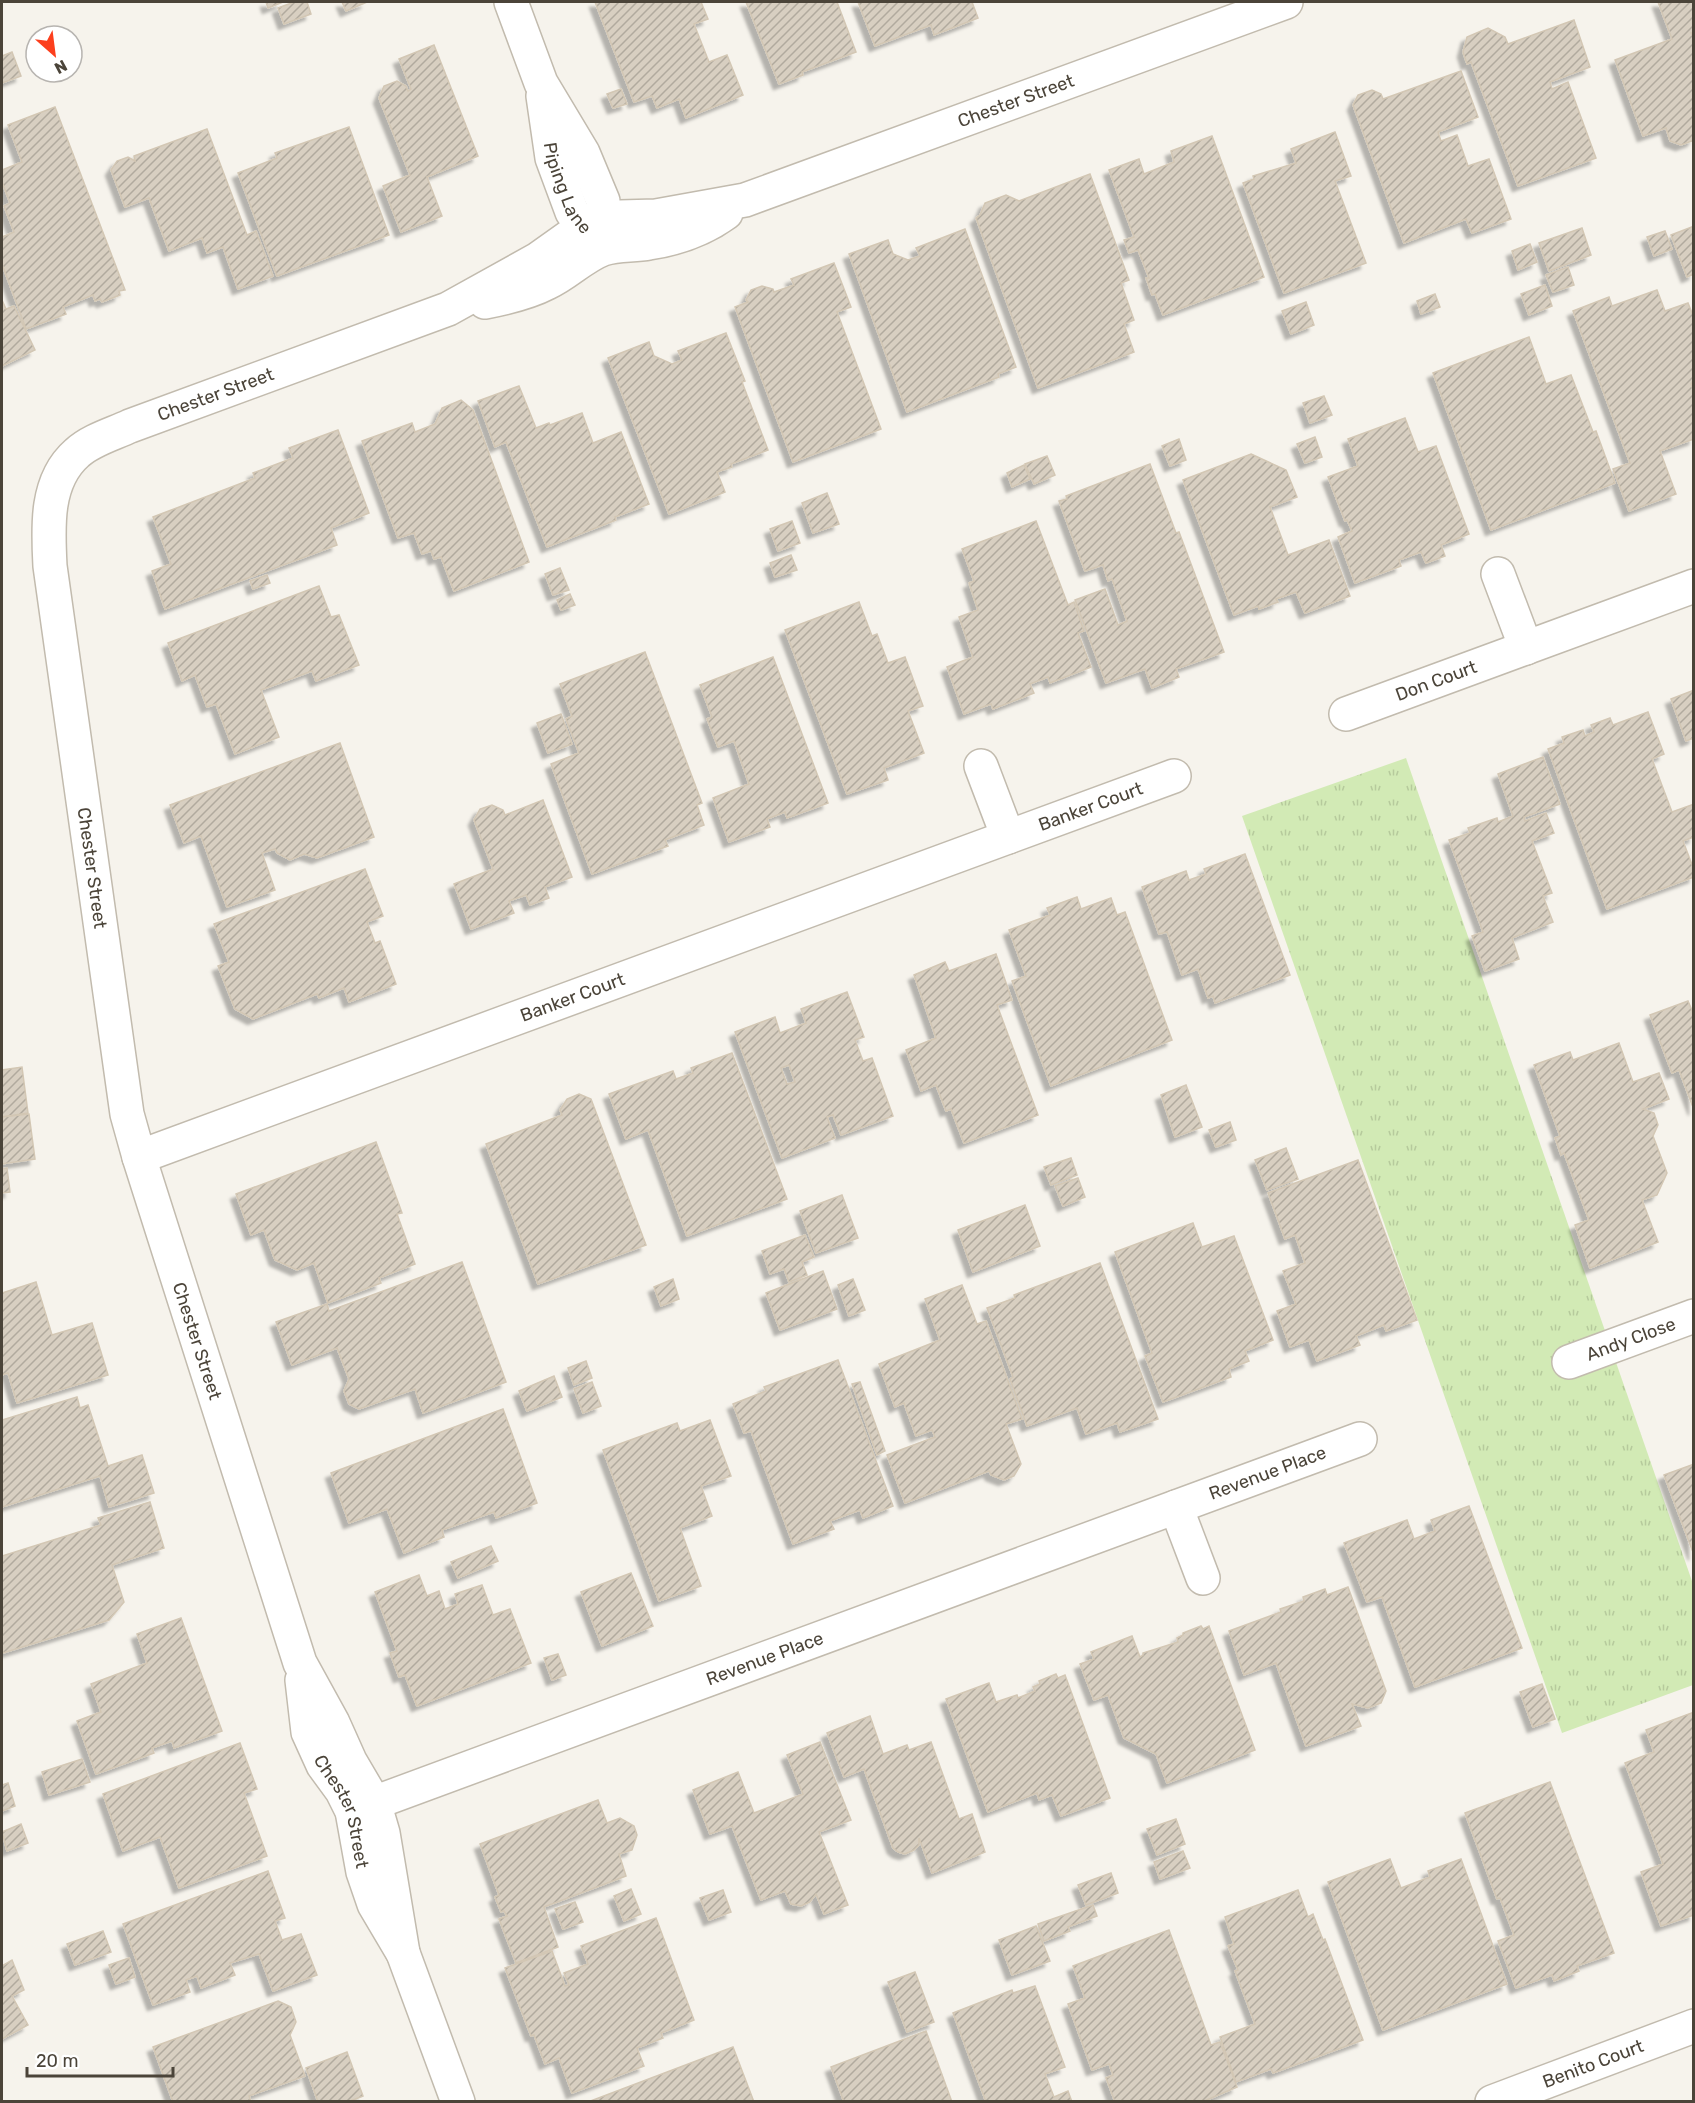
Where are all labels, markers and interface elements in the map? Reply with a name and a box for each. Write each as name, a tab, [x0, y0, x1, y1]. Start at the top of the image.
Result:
north arrow	[24, 24, 84, 84]
text: N	[51, 56, 70, 78]
street label: Chester Street	[955, 70, 1077, 132]
street label: Piping Lane	[539, 141, 596, 238]
street label: Chester Street	[154, 363, 277, 426]
street label: Don Court	[1392, 656, 1480, 706]
street label: Banker Court	[1035, 777, 1146, 836]
street label: Chester Street	[73, 806, 111, 930]
street label: Banker Court	[517, 968, 628, 1027]
street label: Chester Street	[168, 1279, 226, 1403]
street label: Andy Close	[1583, 1313, 1679, 1366]
street label: Revenue Place	[1206, 1441, 1329, 1505]
street label: Revenue Place	[703, 1627, 826, 1690]
street label: Chester Street	[309, 1752, 373, 1870]
street label: Benito Court	[1539, 2035, 1647, 2093]
scale bar	[27, 2040, 172, 2078]
text: 20 m	[36, 2050, 78, 2072]

